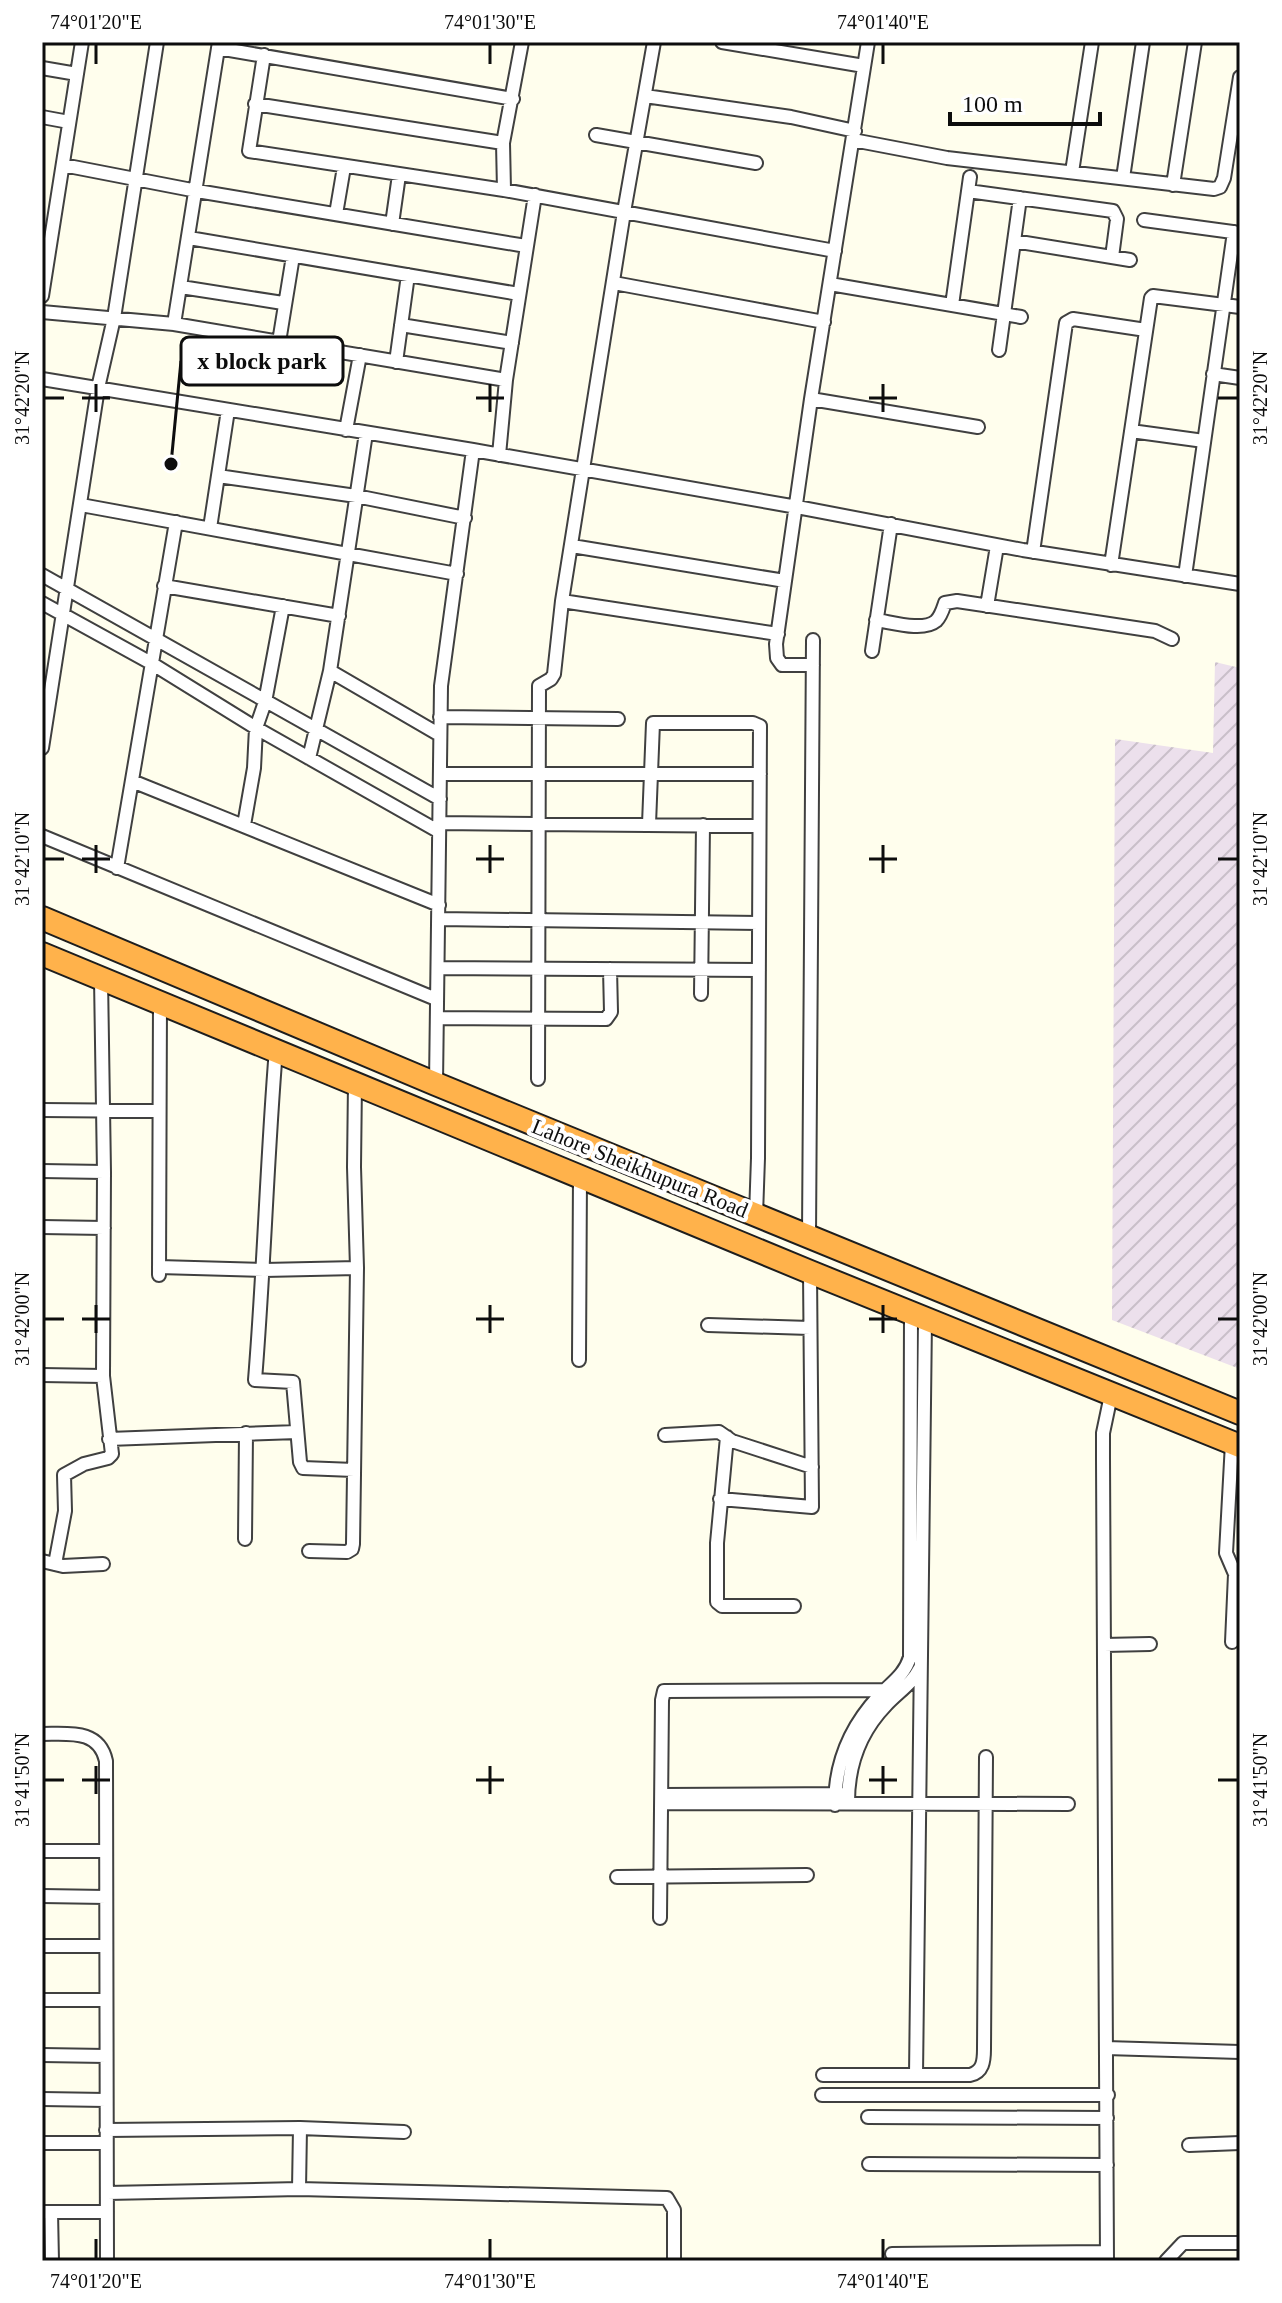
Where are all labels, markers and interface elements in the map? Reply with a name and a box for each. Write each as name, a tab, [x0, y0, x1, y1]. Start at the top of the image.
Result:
text: 74°01'20"E	[50, 11, 142, 33]
text: 74°01'30"E	[444, 11, 536, 33]
text: 74°01'40"E	[837, 11, 929, 33]
scale bar	[950, 76, 1100, 126]
text: 100 m	[962, 91, 1023, 117]
callout: x block park	[181, 337, 343, 385]
text: x block park	[197, 348, 327, 374]
text: 31°42'20"N	[11, 351, 33, 445]
text: 31°42'20"N	[1249, 351, 1271, 445]
text: 31°42'10"N	[11, 812, 33, 906]
text: 31°42'10"N	[1249, 812, 1271, 906]
street label: Lahore Sheikhupura Road	[528, 1113, 752, 1223]
text: 31°42'00"N	[11, 1272, 33, 1366]
text: 31°42'00"N	[1249, 1272, 1271, 1366]
text: 31°41'50"N	[11, 1733, 33, 1827]
text: 31°41'50"N	[1249, 1733, 1271, 1827]
text: 74°01'20"E	[50, 2270, 142, 2292]
text: 74°01'30"E	[444, 2270, 536, 2292]
text: 74°01'40"E	[837, 2270, 929, 2292]

